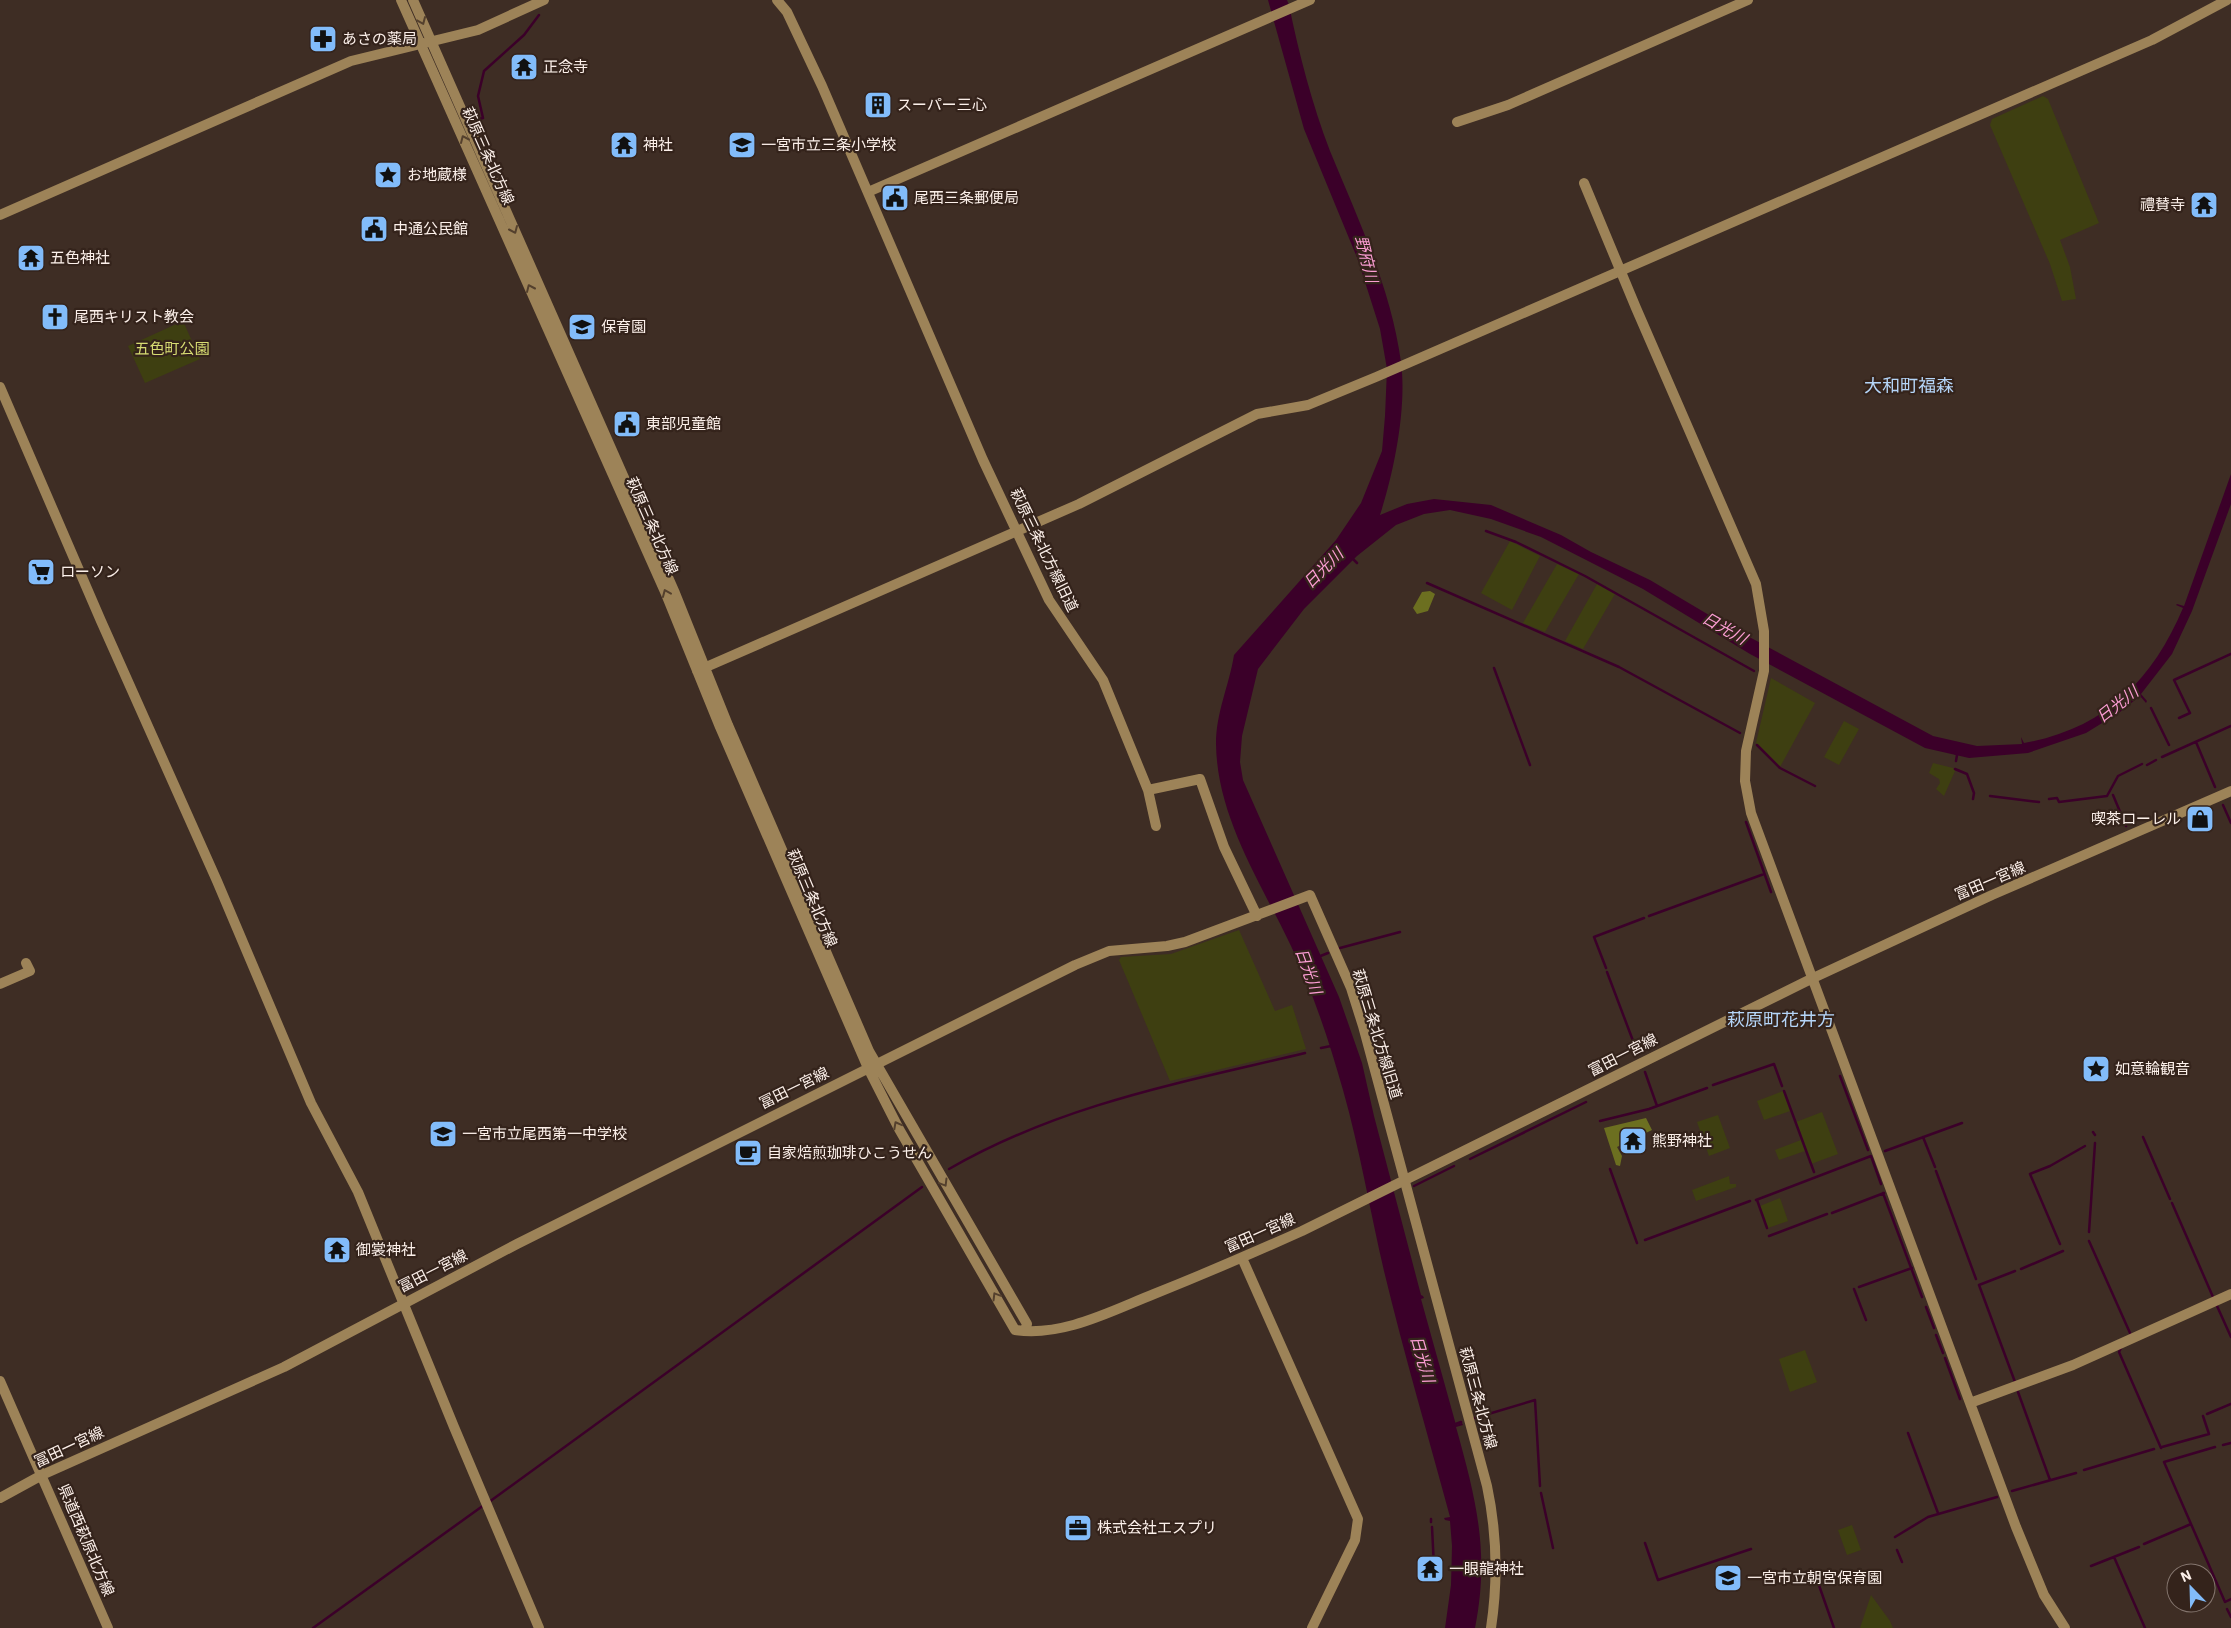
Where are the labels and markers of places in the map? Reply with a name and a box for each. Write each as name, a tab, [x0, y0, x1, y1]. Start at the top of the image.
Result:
pharmacy icon: あさの薬局	[308, 24, 338, 54]
place label: あさの薬局	[342, 29, 417, 48]
temple icon: 正念寺	[509, 52, 539, 82]
place label: 正念寺	[543, 57, 588, 76]
building icon: スーパー三心	[863, 90, 893, 120]
place label: スーパー三心	[897, 95, 987, 114]
temple icon: 神社	[609, 130, 639, 160]
school or university icon: 一宮市立三条小学校	[727, 130, 757, 160]
place label: 神社	[643, 135, 673, 154]
place label: 一宮市立三条小学校	[761, 135, 896, 154]
place icon: お地蔵様	[373, 160, 403, 190]
place label: お地蔵様	[407, 165, 467, 184]
public building icon: 尾西三条郵便局	[880, 183, 910, 213]
place label: 尾西三条郵便局	[914, 188, 1019, 207]
temple icon: 禮賛寺	[2189, 190, 2219, 220]
place label: 禮賛寺	[2140, 195, 2185, 214]
public building icon: 中通公民館	[359, 214, 389, 244]
place label: 中通公民館	[393, 219, 468, 238]
temple icon: 五色神社	[16, 243, 46, 273]
place label: 五色神社	[50, 248, 110, 267]
church icon: 尾西キリスト教会	[40, 302, 70, 332]
place label: 尾西キリスト教会	[74, 307, 194, 326]
school or university icon: 保育園	[567, 312, 597, 342]
place label: 保育園	[601, 317, 646, 336]
public building icon: 東部児童館	[612, 409, 642, 439]
place label: 東部児童館	[646, 414, 721, 433]
supermarket icon: ローソン	[26, 557, 56, 587]
place label: ローソン	[60, 562, 120, 581]
shop icon: 喫茶ローレル	[2185, 804, 2215, 834]
place label: 喫茶ローレル	[2091, 809, 2181, 828]
place icon: 如意輪観音	[2081, 1054, 2111, 1084]
place label: 如意輪観音	[2115, 1059, 2190, 1078]
school or university icon: 一宮市立尾西第一中学校	[428, 1119, 458, 1149]
place label: 一宮市立尾西第一中学校	[462, 1124, 627, 1143]
temple icon: 熊野神社	[1618, 1126, 1648, 1156]
place label: 熊野神社	[1652, 1131, 1712, 1150]
cafe icon: 自家焙煎珈琲ひこうせん	[733, 1138, 763, 1168]
place label: 自家焙煎珈琲ひこうせん	[767, 1143, 932, 1162]
temple icon: 御裳神社	[322, 1235, 352, 1265]
place label: 御裳神社	[356, 1240, 416, 1259]
office icon: 株式会社エスプリ	[1063, 1513, 1093, 1543]
place label: 株式会社エスプリ	[1097, 1518, 1217, 1537]
temple icon: 一眼龍神社	[1415, 1554, 1445, 1584]
place label: 一眼龍神社	[1449, 1559, 1524, 1578]
school or university icon: 一宮市立朝宮保育園	[1713, 1563, 1743, 1593]
place label: 一宮市立朝宮保育園	[1747, 1568, 1882, 1587]

